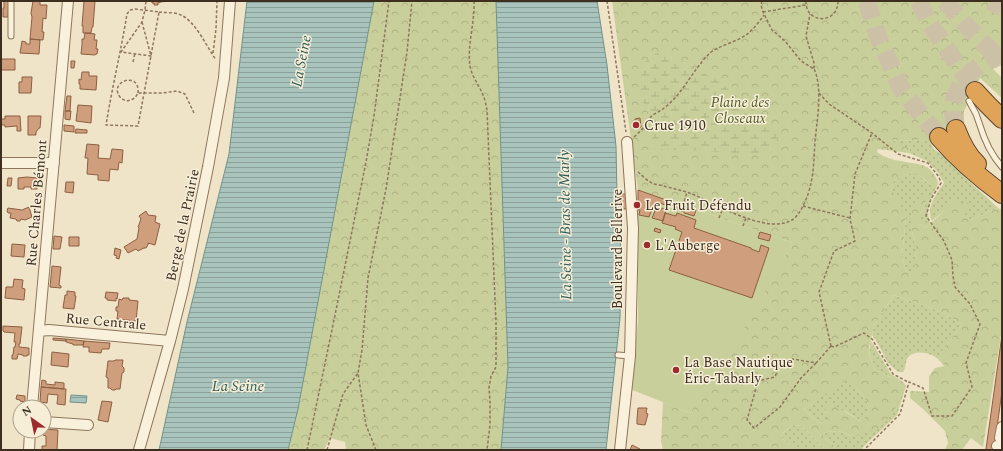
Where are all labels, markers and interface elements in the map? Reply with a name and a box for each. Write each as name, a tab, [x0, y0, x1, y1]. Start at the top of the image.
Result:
water label: La Seine	[285, 33, 318, 89]
park label: Plaine des Closeaux	[711, 92, 769, 129]
place label: Crue 1910	[644, 115, 706, 136]
marker: Crue 1910	[631, 120, 641, 130]
street label: Rue Charles Bémont	[20, 139, 53, 267]
water label: La Seine - Bras de Marly	[553, 149, 578, 300]
street label: Berge de la Prairie	[160, 167, 205, 283]
street label: Boulevard Bellerive	[607, 188, 628, 309]
place label: Le Fruit Défendu	[645, 195, 752, 216]
marker: Le Fruit Défendu	[632, 200, 642, 210]
place label: L'Auberge	[655, 235, 720, 256]
marker: L'Auberge	[642, 240, 652, 250]
street label: Rue Centrale	[65, 308, 147, 336]
place label: La Base Nautique Éric-Tabarly	[684, 352, 793, 389]
marker: La Base Nautique Éric-Tabarly	[671, 365, 681, 375]
water label: La Seine	[212, 375, 265, 398]
north arrow	[12, 399, 52, 439]
text: N	[18, 401, 35, 421]

